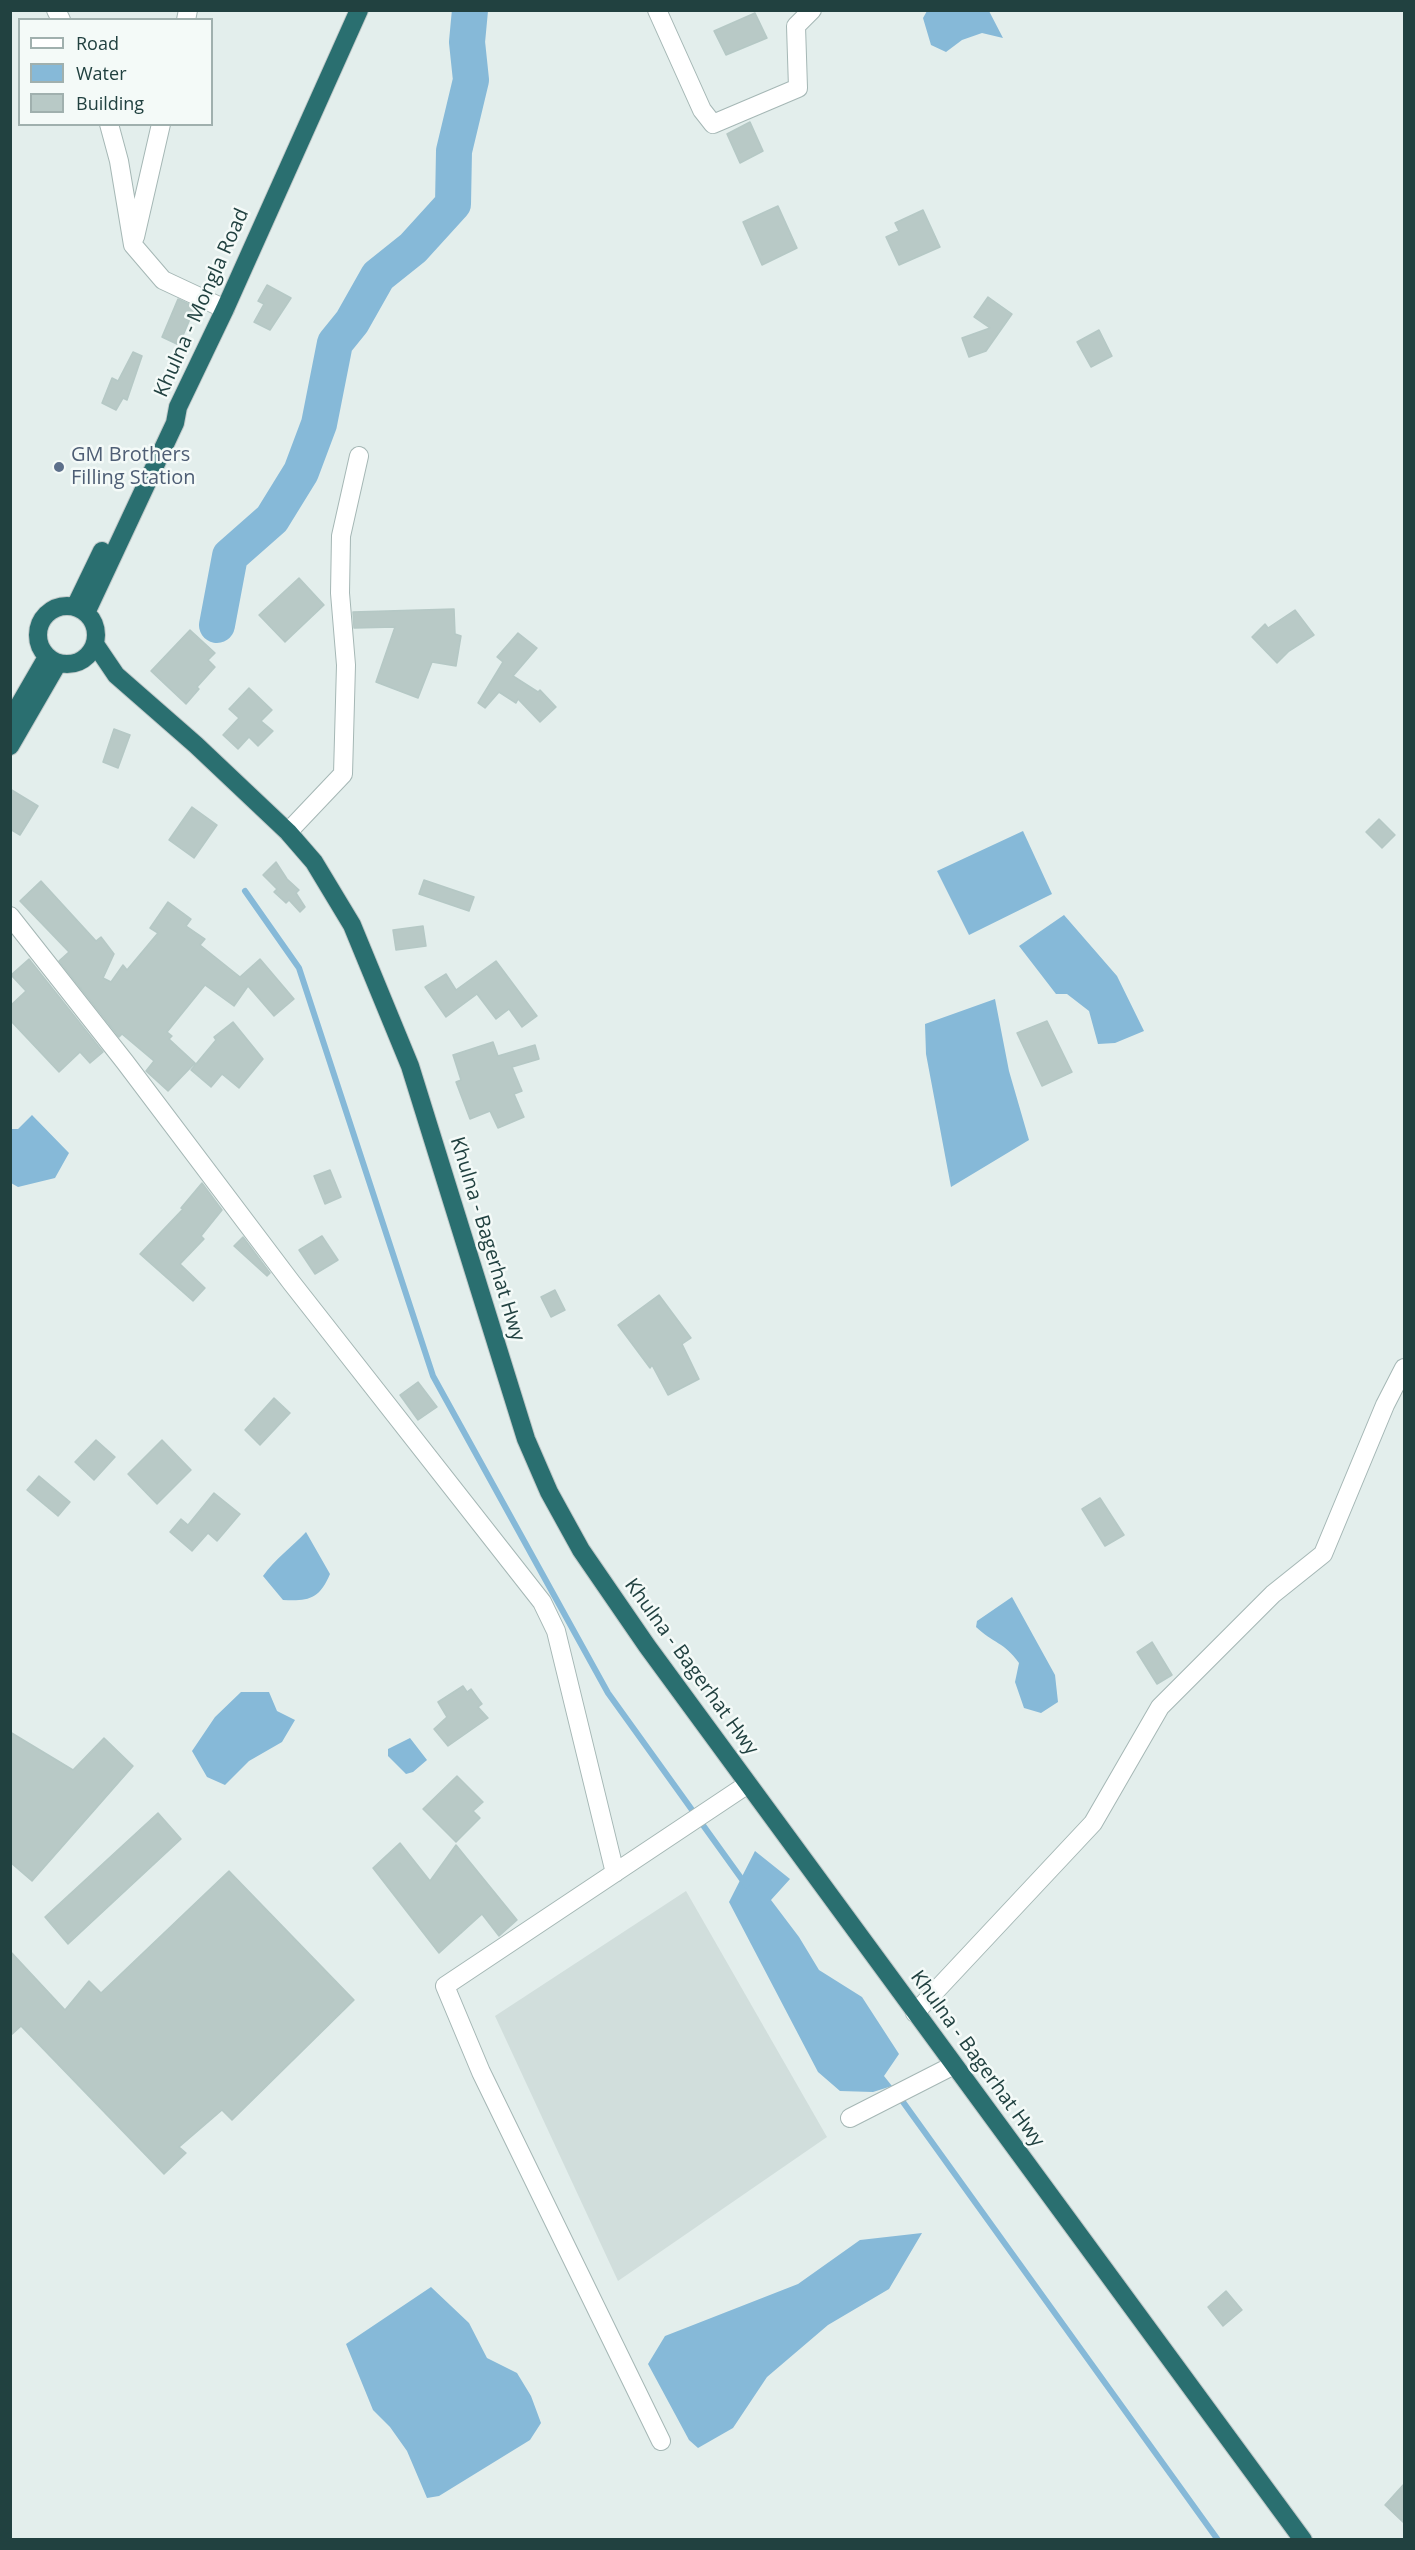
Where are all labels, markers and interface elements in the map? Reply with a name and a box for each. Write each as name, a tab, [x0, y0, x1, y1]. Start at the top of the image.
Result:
legend	[18, 18, 213, 126]
text: Road	[76, 31, 119, 55]
text: Water	[76, 61, 127, 85]
text: Building	[76, 91, 144, 115]
street label: Khulna - Mongla Road	[149, 205, 255, 401]
place label: GM Brothers Filling Station	[71, 443, 196, 490]
marker: GM Brothers Filling Station	[52, 460, 66, 474]
street label: Khulna - Bagerhat Hwy	[444, 1134, 530, 1344]
street label: Khulna - Bagerhat Hwy	[619, 1574, 763, 1760]
street label: Khulna - Bagerhat Hwy	[905, 1966, 1049, 2152]

